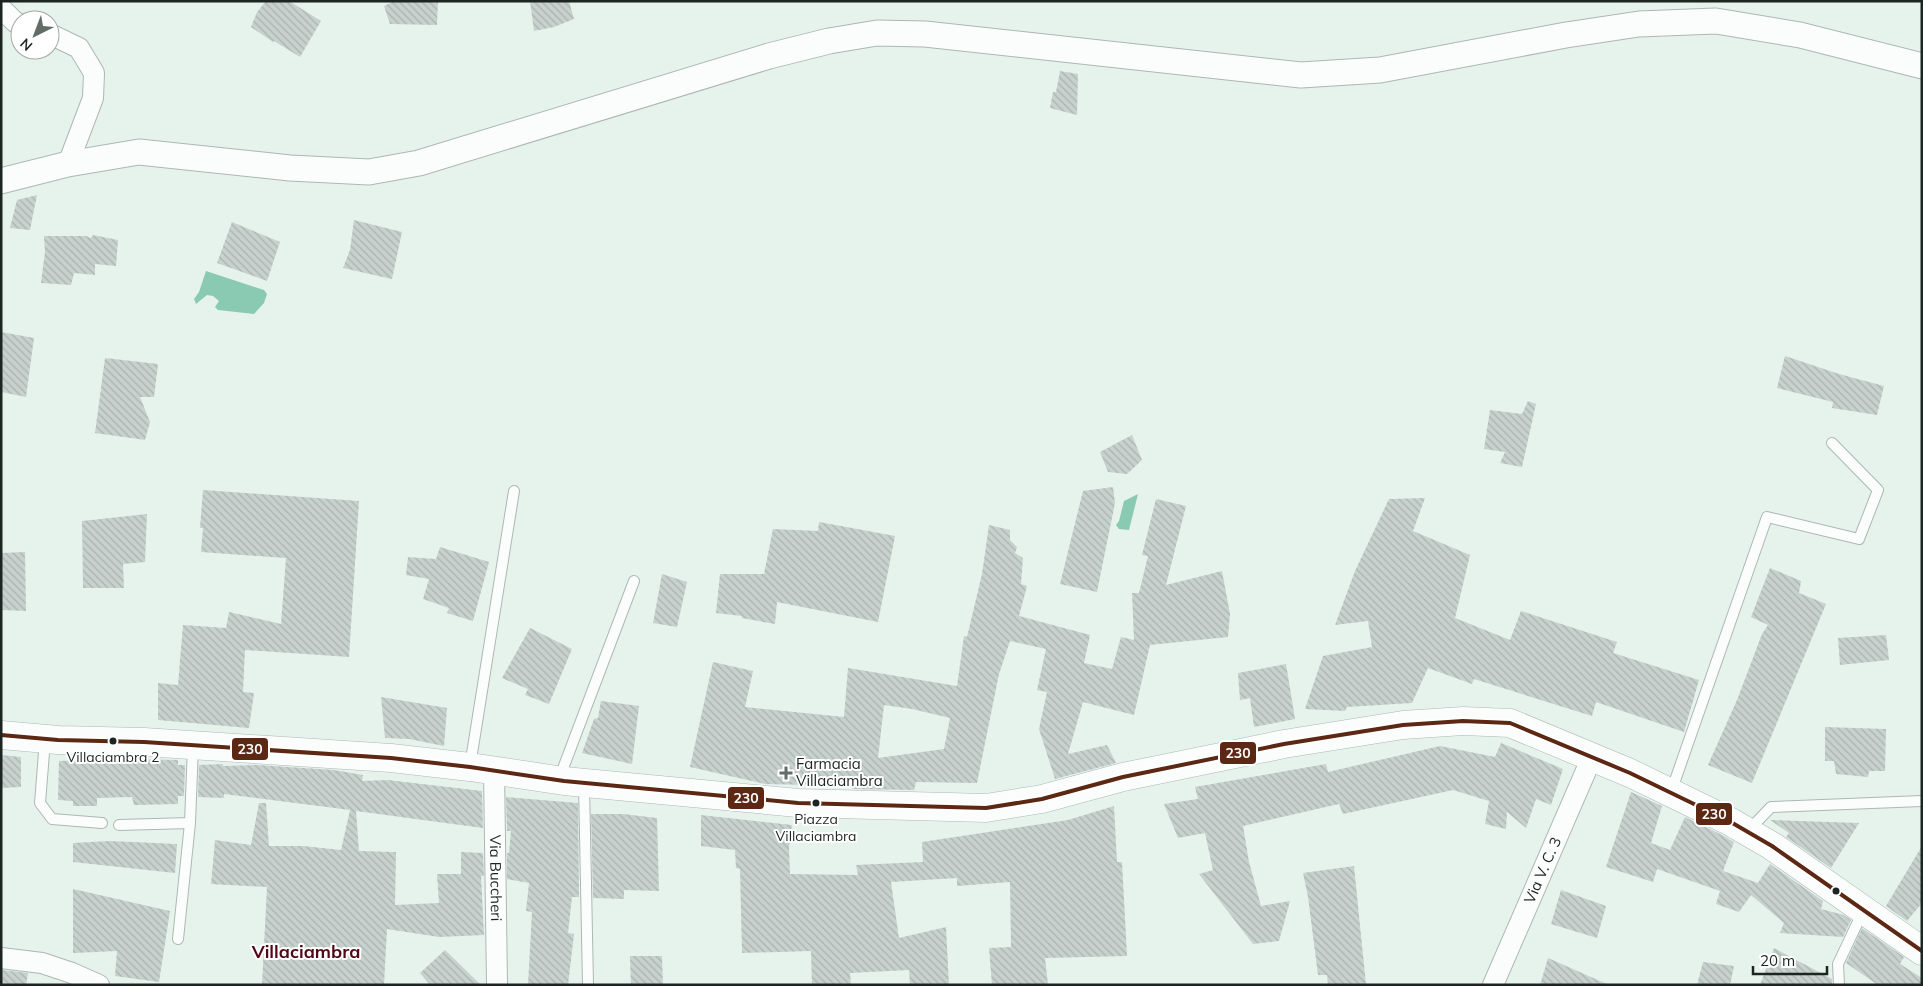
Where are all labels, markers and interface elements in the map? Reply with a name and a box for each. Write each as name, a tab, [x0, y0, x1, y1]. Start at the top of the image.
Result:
north arrow	[10, 10, 60, 60]
text: N	[16, 34, 36, 55]
marker: Villaciambra 2	[108, 736, 118, 746]
line badge: 230	[231, 737, 269, 761]
text: 230	[237, 740, 263, 758]
line badge: 230	[1219, 741, 1257, 765]
text: 230	[1225, 744, 1251, 762]
place label: Villaciambra 2	[67, 748, 160, 766]
place label: Farmacia Villaciambra	[796, 754, 883, 790]
marker: Farmacia Villaciambra	[780, 767, 792, 779]
line badge: 230	[727, 786, 765, 810]
text: 230	[733, 789, 759, 807]
marker: Piazza Villaciambra	[811, 798, 821, 808]
line badge: 230	[1695, 802, 1733, 826]
text: 230	[1701, 805, 1727, 823]
place label: Piazza Villaciambra	[776, 810, 856, 845]
street label: Via V. C. 3	[1520, 834, 1565, 906]
street label: Via Buccheri	[486, 835, 506, 921]
unlabelled marker	[1831, 886, 1841, 896]
district label: Villaciambra	[251, 940, 360, 963]
scale bar	[1753, 944, 1827, 976]
text: 20 m	[1760, 951, 1795, 970]

